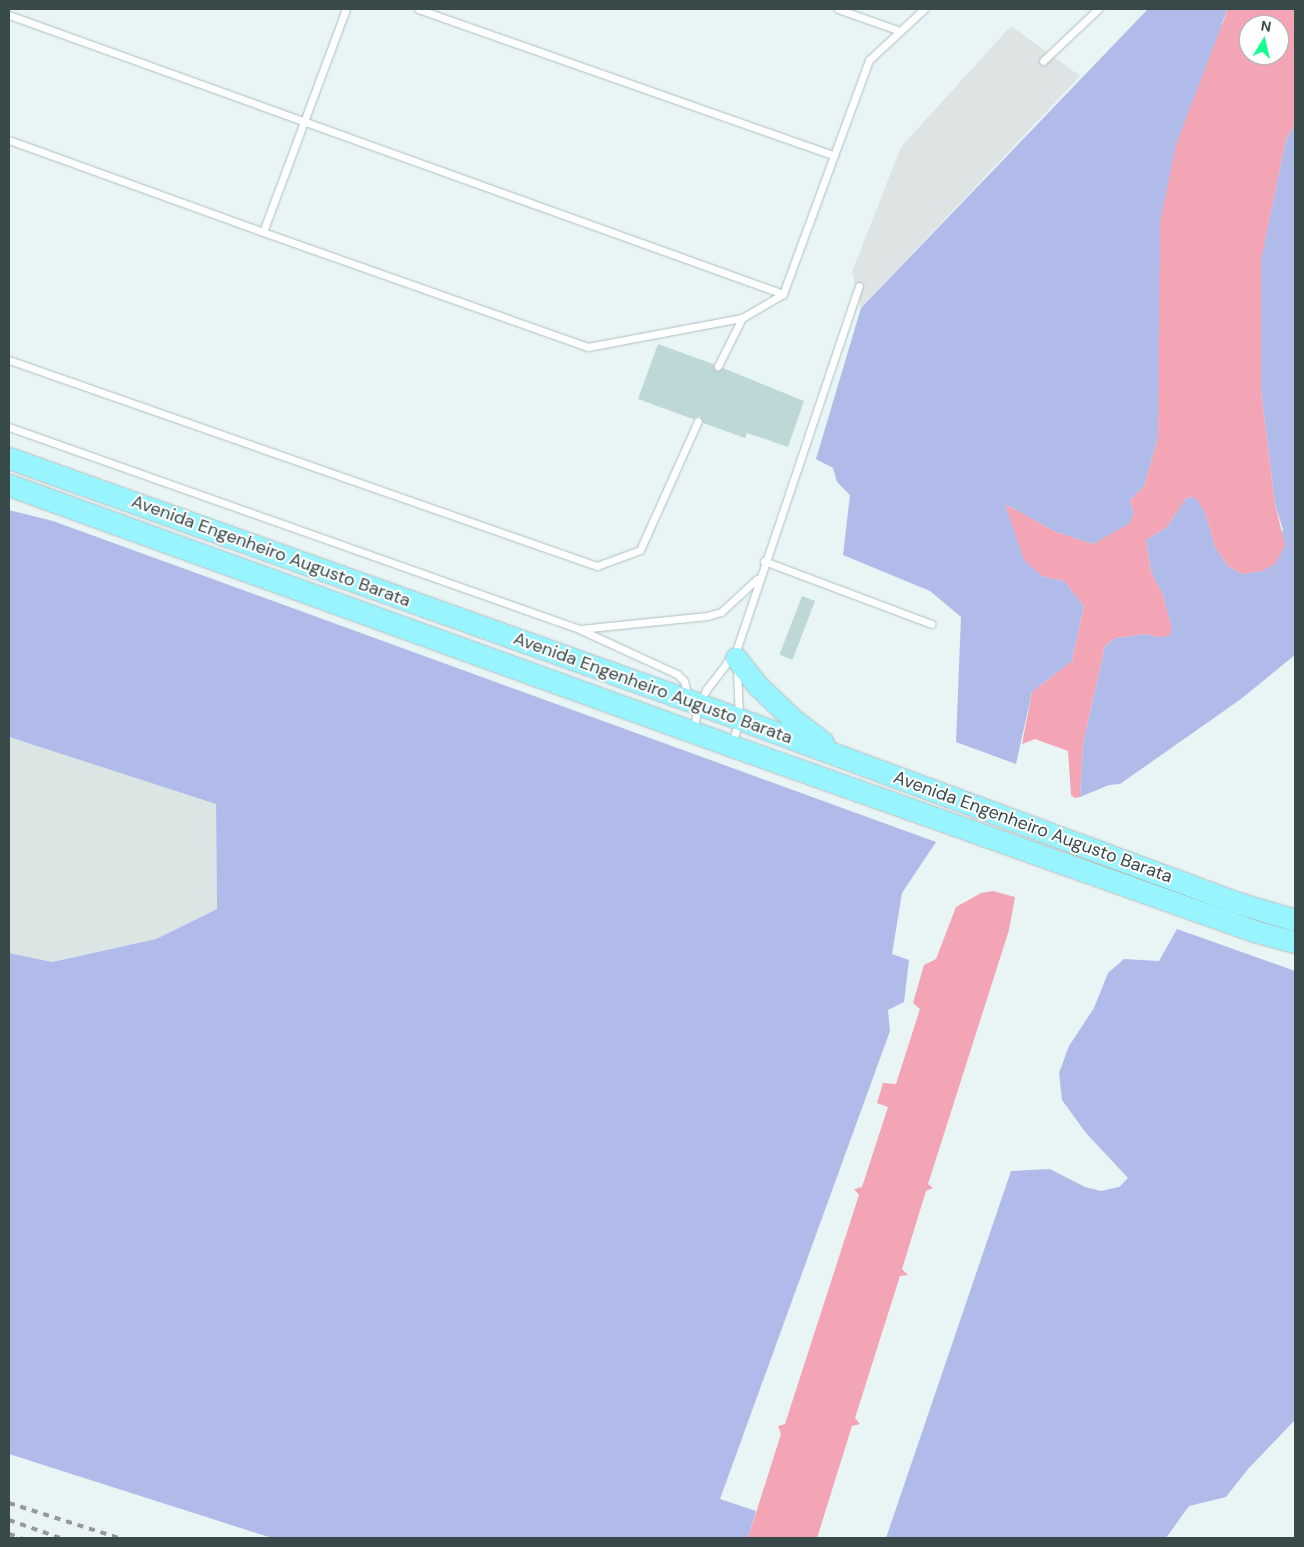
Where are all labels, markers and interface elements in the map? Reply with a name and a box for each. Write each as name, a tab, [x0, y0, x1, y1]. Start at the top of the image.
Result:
north arrow	[1239, 15, 1289, 65]
text: N	[1260, 16, 1273, 36]
street label: Avenida Engenheiro Augusto Barata	[129, 490, 413, 612]
street label: Avenida Engenheiro Augusto Barata	[511, 627, 795, 749]
street label: Avenida Engenheiro Augusto Barata	[891, 766, 1175, 888]

